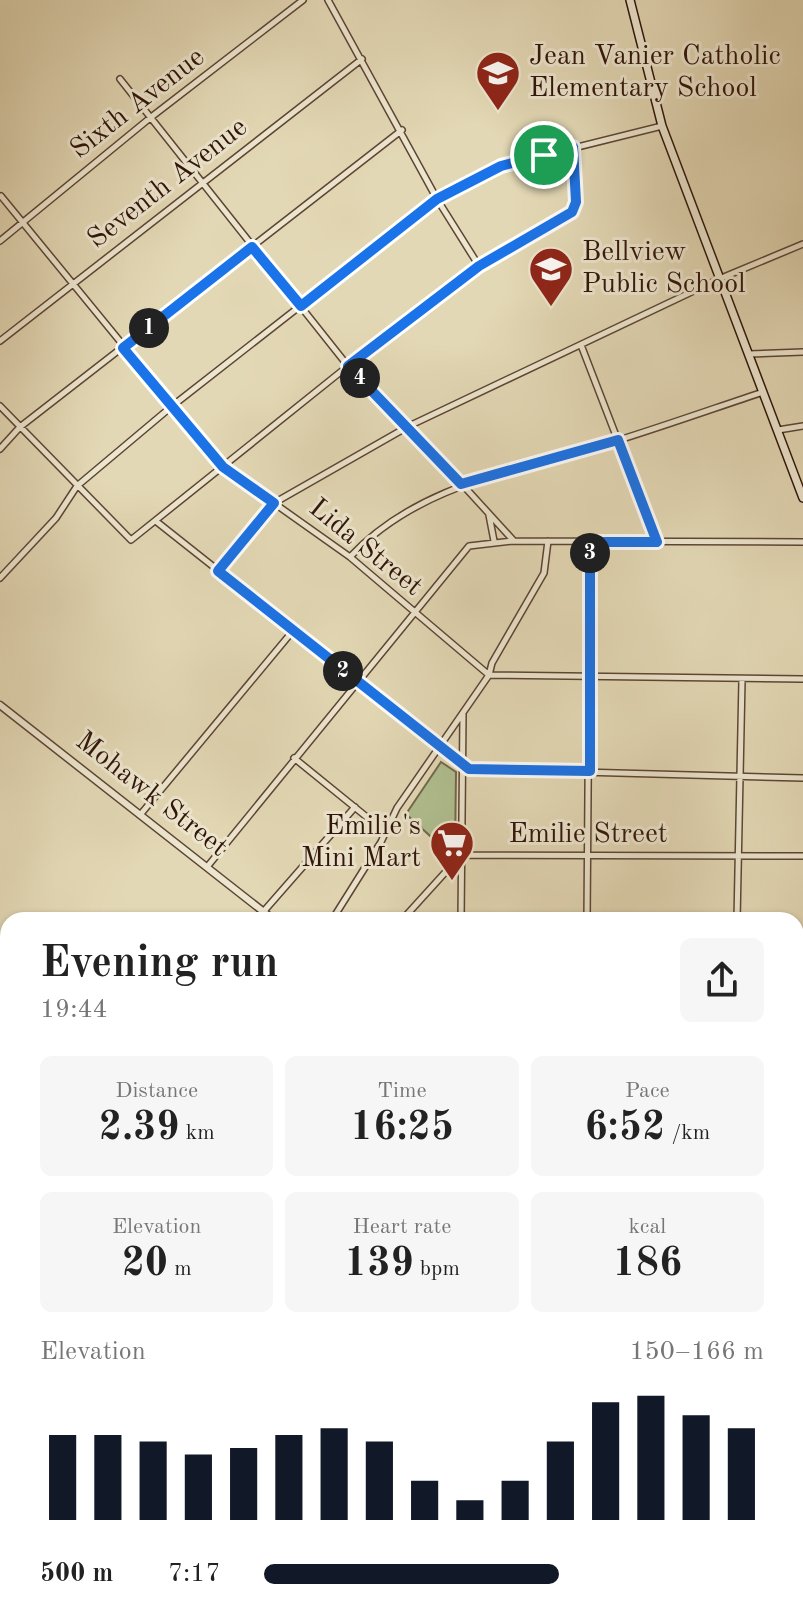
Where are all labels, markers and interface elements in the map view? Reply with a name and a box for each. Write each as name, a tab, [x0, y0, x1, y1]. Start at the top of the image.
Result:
street label: Sixth Avenue	[66, 43, 210, 165]
place label: Jean Vanier Catholic Elementary School	[529, 43, 781, 103]
school or university icon: Jean Vanier Catholic Elementary School	[474, 49, 522, 112]
street label: Seventh Avenue	[83, 113, 253, 255]
pin	[510, 121, 578, 189]
icon: arrive	[522, 133, 566, 177]
place label: Bellview Public School	[582, 239, 746, 299]
school or university icon: Bellview Public School	[527, 245, 575, 308]
pin: 1	[129, 308, 169, 348]
text: 1	[143, 317, 155, 339]
pin: 4	[340, 358, 380, 398]
text: 4	[354, 367, 366, 389]
street label: Lida Street	[303, 494, 427, 602]
pin: 3	[570, 533, 610, 573]
text: 3	[584, 542, 596, 564]
pin: 2	[323, 651, 363, 691]
text: 2	[337, 660, 349, 682]
street label: Mohawk Street	[70, 727, 232, 863]
place label: Emilie's Mini Mart	[301, 813, 421, 873]
supermarket icon: Emilie's Mini Mart	[428, 819, 476, 882]
street label: Emilie Street	[508, 821, 668, 849]
button: share	[680, 938, 764, 1022]
text: Evening run	[40, 942, 278, 986]
text: 19:44	[40, 997, 108, 1023]
text: Distance	[115, 1080, 198, 1102]
text: Time	[377, 1080, 427, 1102]
text: Pace	[625, 1080, 670, 1102]
text: 2.39	[99, 1109, 180, 1149]
text: 16:25	[350, 1109, 454, 1149]
text: 6:52	[584, 1109, 665, 1149]
text: km	[180, 1122, 215, 1144]
text: /km	[665, 1122, 710, 1144]
text: Elevation	[112, 1216, 201, 1238]
text: Heart rate	[353, 1216, 451, 1238]
text: kcal	[628, 1216, 666, 1238]
text: 20	[122, 1245, 168, 1285]
text: 139	[344, 1245, 414, 1285]
text: 186	[613, 1245, 682, 1285]
text: m	[168, 1258, 192, 1280]
text: bpm	[414, 1258, 460, 1280]
text: Elevation	[40, 1339, 146, 1365]
text: 150–166 m	[629, 1339, 764, 1365]
text: 500 m	[40, 1561, 113, 1587]
text: 7:17	[168, 1561, 221, 1587]

